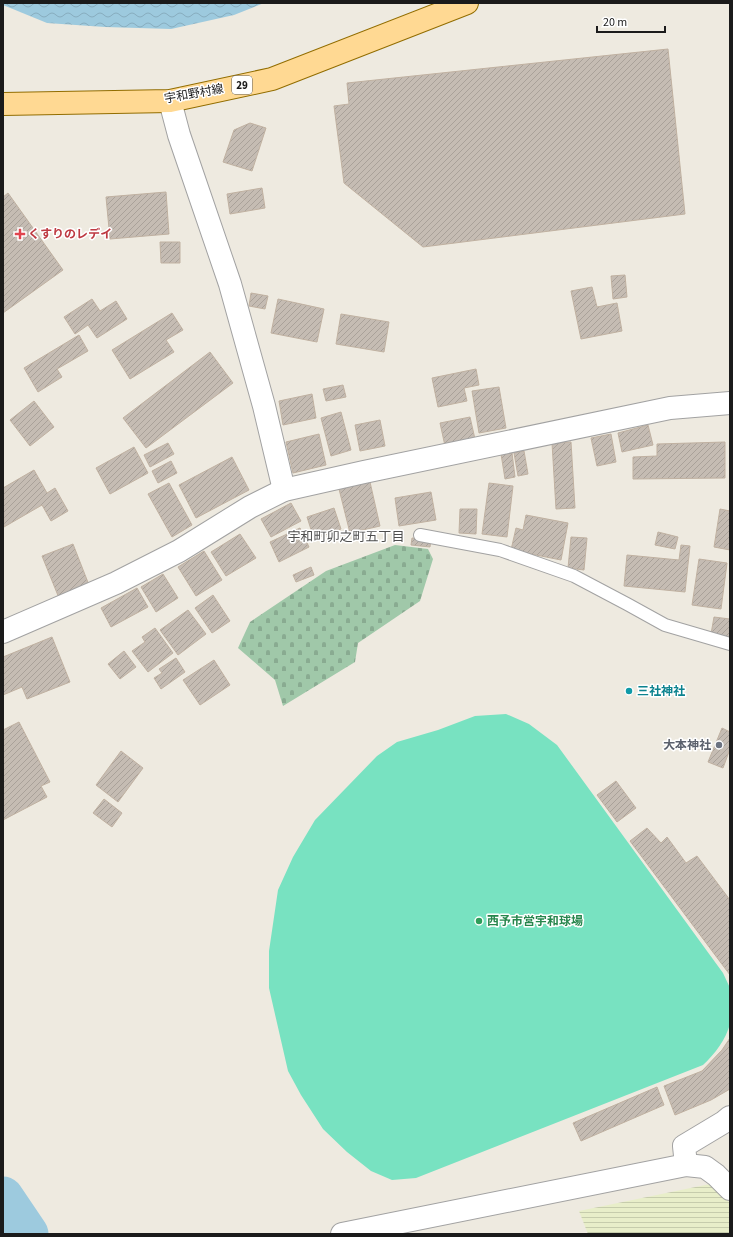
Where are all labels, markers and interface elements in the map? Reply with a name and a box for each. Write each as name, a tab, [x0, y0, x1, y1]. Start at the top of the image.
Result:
scale bar	[597, 8, 665, 34]
text: 20 m	[603, 14, 627, 31]
road number: 29	[232, 76, 252, 94]
street label: 宇和野村線	[163, 80, 225, 108]
place label: くすりのレデイ	[28, 226, 112, 243]
marker: くすりのレデイ	[15, 229, 25, 239]
district label: 宇和町卯之町五丁目	[287, 528, 405, 546]
place label: 三社神社	[637, 683, 685, 700]
marker: 三社神社	[624, 686, 634, 696]
place label: 大本神社	[663, 737, 711, 754]
marker: 大本神社	[714, 740, 724, 750]
place label: 西予市営宇和球場	[487, 913, 583, 930]
marker: 西予市営宇和球場	[474, 916, 484, 926]

